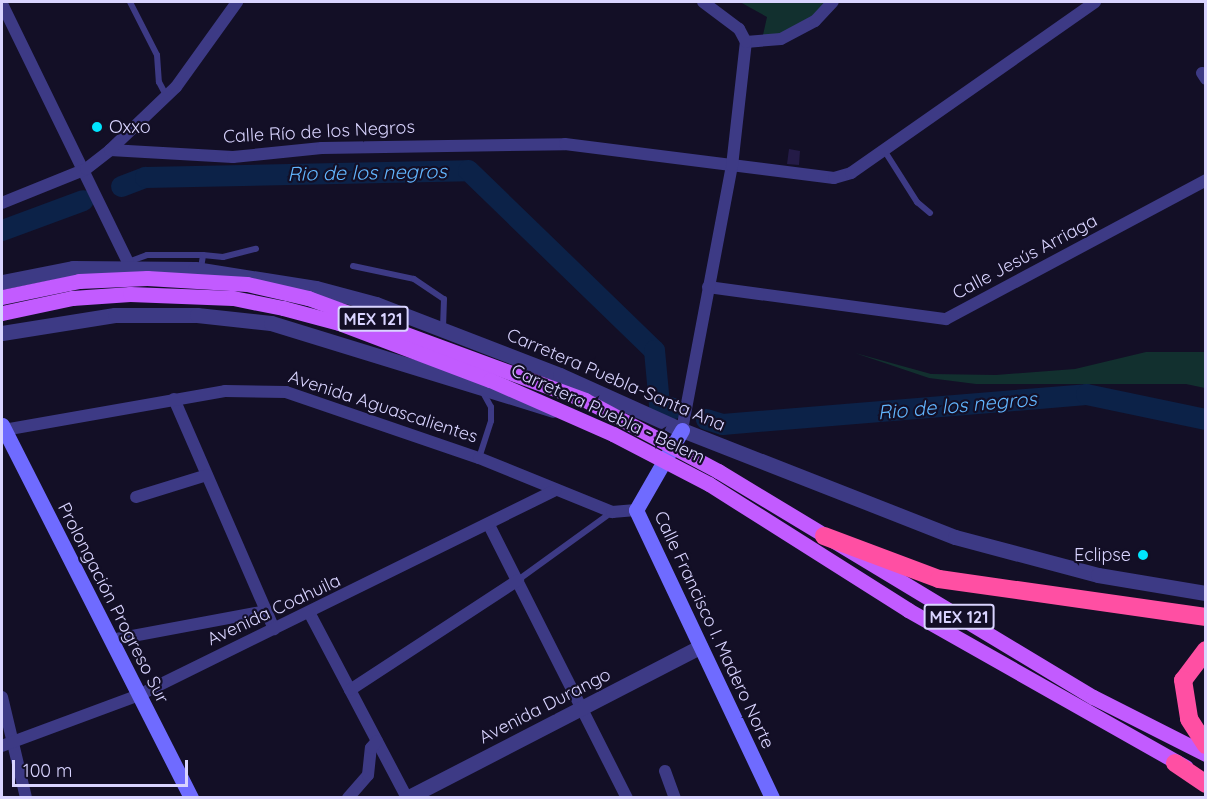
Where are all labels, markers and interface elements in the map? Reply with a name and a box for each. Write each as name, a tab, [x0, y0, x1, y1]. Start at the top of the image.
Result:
place label: Oxxo	[109, 116, 151, 138]
street label: Calle Río de los Negros	[223, 116, 415, 148]
marker: Oxxo	[90, 120, 104, 134]
water label: Rio de los negros	[287, 159, 447, 185]
street label: Calle Jesús Arriaga	[949, 210, 1101, 304]
road number: MEX 121	[337, 306, 409, 332]
street label: Carretera Puebla-Santa Ana	[503, 324, 729, 436]
street label: Carretera Puebla - Belem	[508, 360, 708, 468]
street label: Avenida Aguascalientes	[286, 366, 480, 448]
water label: Rio de los negros	[877, 386, 1037, 424]
street label: Prolongación Progreso Sur	[53, 499, 173, 707]
street label: Calle Francisco I. Madero Norte	[649, 508, 779, 752]
place label: Eclipse	[1074, 544, 1131, 566]
marker: Eclipse	[1136, 548, 1150, 562]
street label: Avenida Coahuila	[204, 570, 344, 650]
road number: MEX 121	[923, 604, 995, 630]
street label: Avenida Durango	[476, 664, 614, 748]
scale bar	[15, 748, 190, 786]
text: 100 m	[23, 759, 72, 782]

